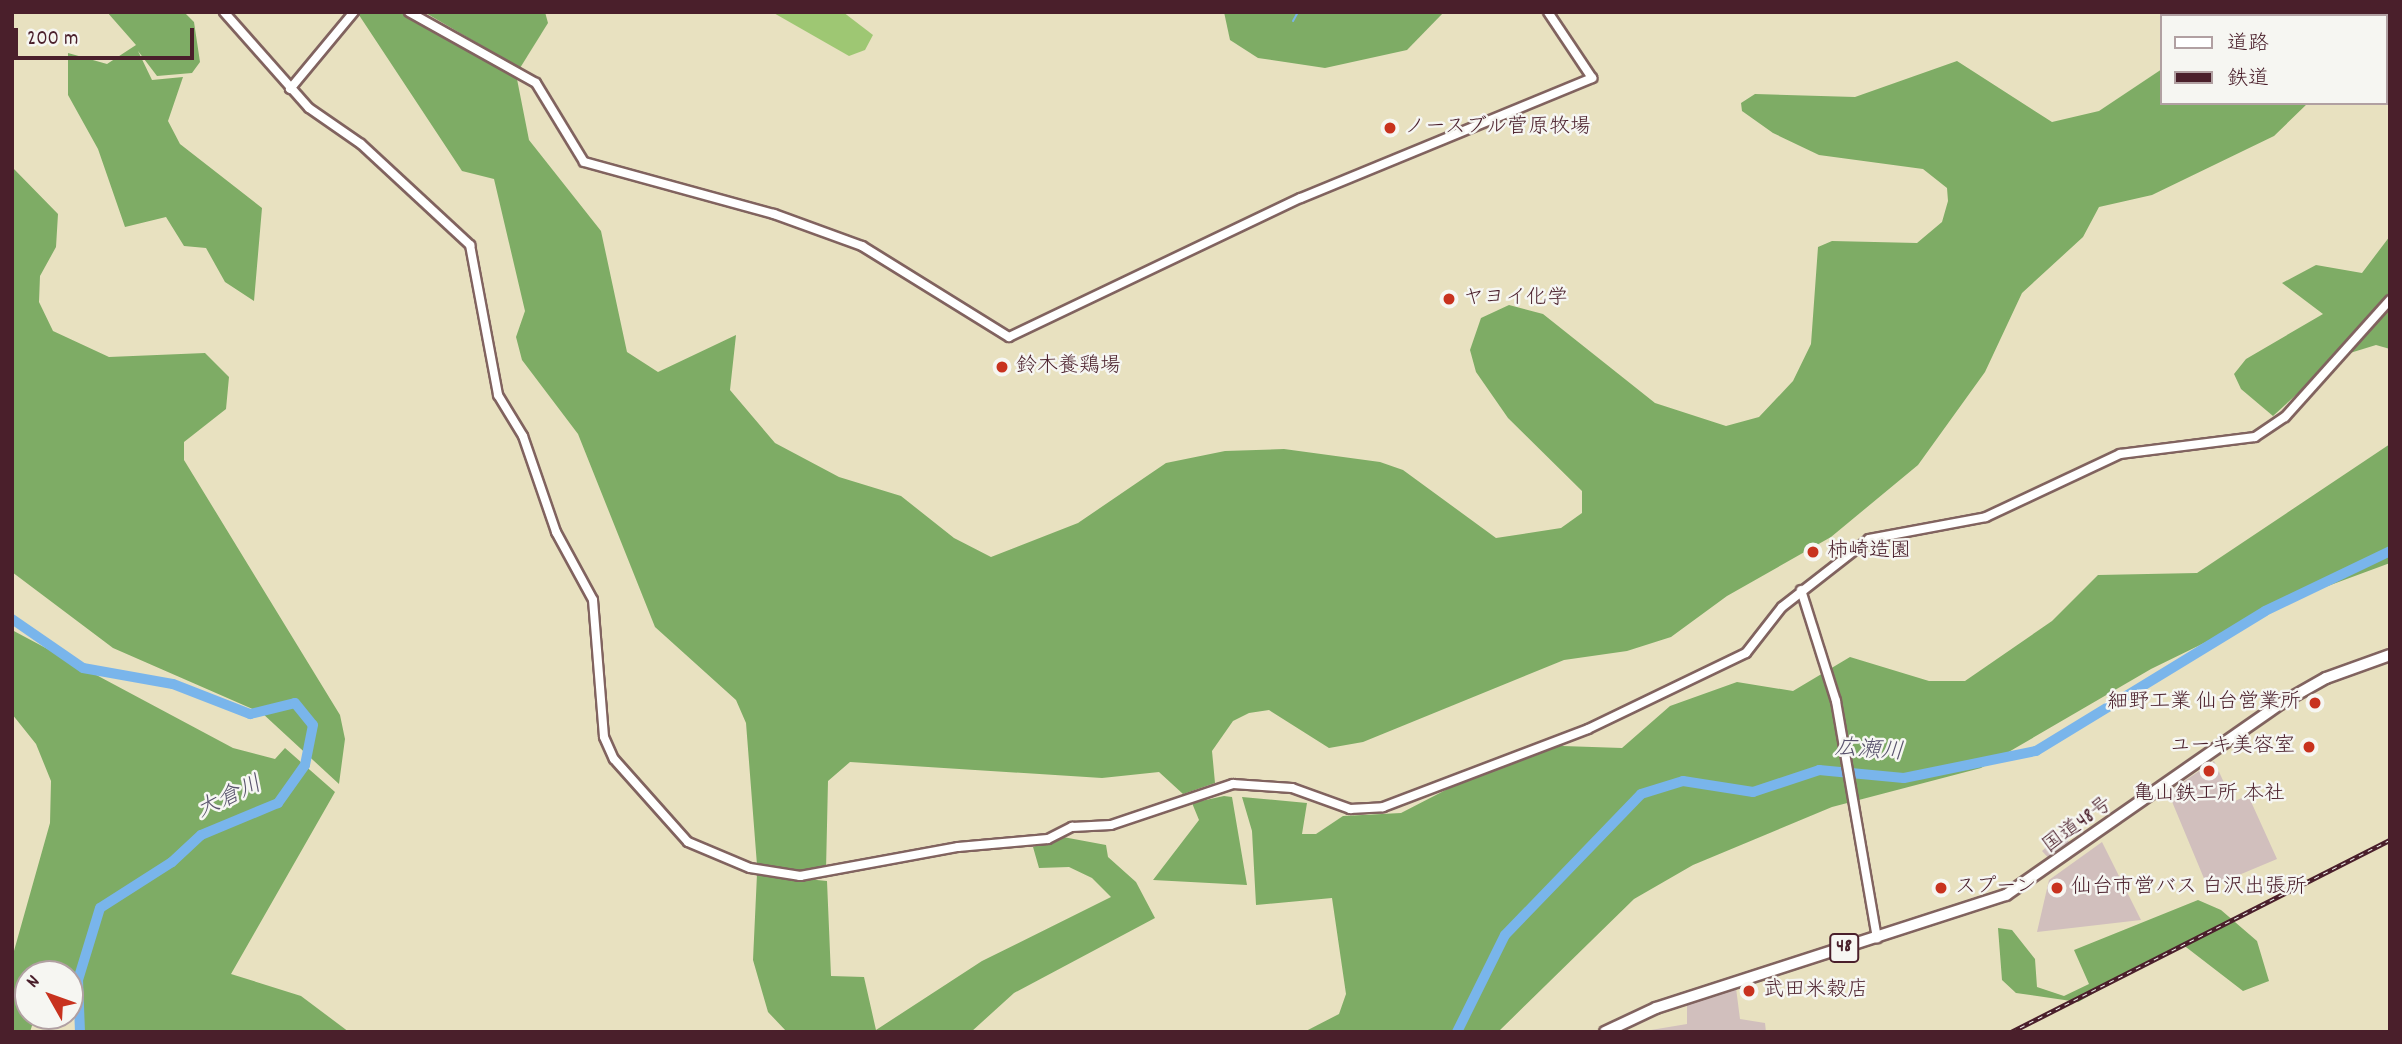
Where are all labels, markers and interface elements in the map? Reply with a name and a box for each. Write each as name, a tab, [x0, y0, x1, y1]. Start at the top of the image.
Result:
scale bar	[18, 14, 198, 58]
legend	[2160, 14, 2388, 105]
text: 200 m	[27, 25, 78, 55]
text: 道路	[2227, 30, 2269, 60]
text: 鉄道	[2227, 65, 2269, 95]
place label: ノースブル菅原牧場	[1404, 115, 1593, 141]
marker: ノースブル菅原牧場	[1382, 120, 1398, 136]
place label: ヤヨイ化学	[1463, 286, 1568, 312]
marker: ヤヨイ化学	[1441, 291, 1457, 307]
place label: 鈴木養鶏場	[1016, 354, 1121, 380]
marker: 鈴木養鶏場	[994, 359, 1010, 375]
place label: 柿崎造園	[1827, 539, 1911, 565]
marker: 柿崎造園	[1805, 544, 1821, 560]
place label: 細野工業 仙台営業所	[2107, 690, 2301, 716]
marker: 細野工業 仙台営業所	[2307, 695, 2323, 711]
place label: ユーキ美容室	[2170, 734, 2295, 760]
water label: 広瀬川	[1834, 736, 1904, 768]
marker: ユーキ美容室	[2301, 739, 2317, 755]
marker: 亀山鉄工所 本社	[2201, 763, 2217, 779]
water label: 大倉川	[193, 772, 267, 826]
place label: 亀山鉄工所 本社	[2133, 782, 2285, 808]
street label: 国道48号	[2038, 792, 2118, 860]
place label: スプーン	[1955, 875, 2038, 901]
place label: 仙台市営バス 白沢出張所	[2071, 875, 2307, 901]
marker: スプーン	[1933, 880, 1949, 896]
marker: 仙台市営バス 白沢出張所	[2049, 880, 2065, 896]
road number: 48	[1828, 932, 1860, 964]
north arrow	[14, 960, 84, 1030]
text: N	[21, 970, 47, 995]
place label: 武田米穀店	[1763, 978, 1868, 1004]
marker: 武田米穀店	[1741, 983, 1757, 999]

